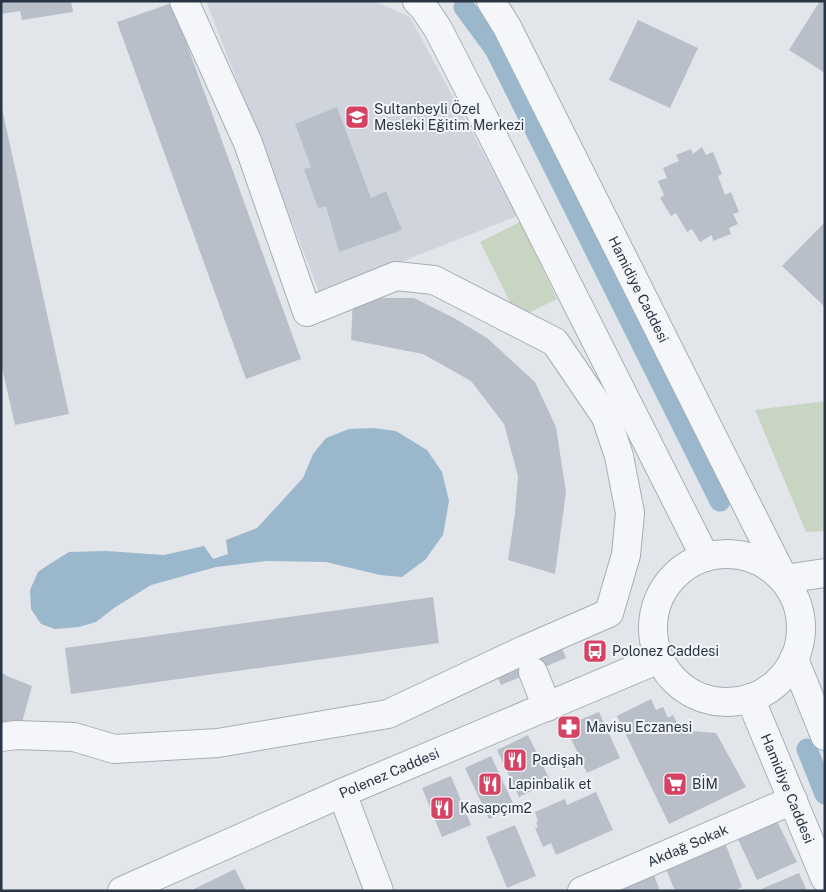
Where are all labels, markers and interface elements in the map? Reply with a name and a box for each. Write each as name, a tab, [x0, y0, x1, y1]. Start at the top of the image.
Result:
place label: Sultanbeyli Özel Mesleki Eğitim Merkezi	[374, 99, 524, 133]
school or university icon: Sultanbeyli Özel Mesleki Eğitim Merkezi	[344, 104, 370, 130]
street label: Hamidiye Caddesi	[605, 233, 672, 345]
bus stop icon: Polonez Caddesi	[582, 638, 608, 664]
place label: Polonez Caddesi	[612, 643, 719, 659]
pharmacy icon: Mavisu Eczanesi	[556, 714, 582, 740]
place label: Mavisu Eczanesi	[586, 719, 692, 735]
street label: Hamidiye Caddesi	[758, 731, 818, 846]
street label: Polenez Caddesi	[337, 745, 442, 801]
restaurant icon: Padişah	[502, 747, 528, 773]
place label: Padişah	[532, 752, 583, 768]
restaurant icon: Lapinbalik et	[477, 771, 503, 797]
supermarket icon: BİM	[662, 771, 688, 797]
place label: BİM	[692, 774, 718, 792]
place label: Lapinbalik et	[508, 776, 591, 792]
restaurant icon: Kasapçım2	[429, 795, 455, 821]
place label: Kasapçım2	[460, 800, 532, 816]
street label: Akdağ Sokak	[645, 821, 731, 870]

